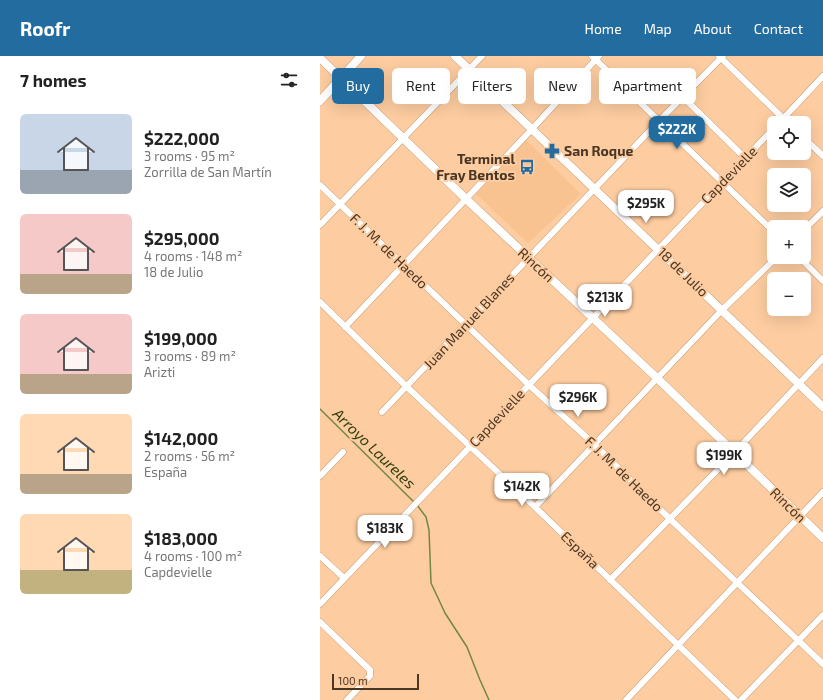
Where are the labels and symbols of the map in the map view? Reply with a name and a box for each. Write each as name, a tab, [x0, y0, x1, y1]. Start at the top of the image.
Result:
pin: $222K	[649, 116, 705, 150]
pharmacy icon: San Roque	[543, 142, 561, 160]
place label: San Roque	[564, 142, 633, 159]
street label: Capdevielle	[697, 142, 760, 207]
place label: Terminal Fray Bentos	[436, 150, 515, 183]
bus stop icon: Terminal Fray Bentos	[518, 158, 536, 176]
pin: $295K	[618, 190, 674, 224]
street label: F. J. M. de Haedo	[347, 209, 432, 292]
street label: 18 de Julio	[654, 243, 712, 300]
street label: Rincón	[515, 244, 558, 286]
street label: Juan Manuel Blanes	[420, 269, 518, 372]
pin: $213K	[577, 284, 633, 318]
pin: $296K	[550, 384, 606, 418]
street label: Capdevielle	[465, 385, 528, 450]
water label: Arroyo Laureles	[328, 404, 420, 493]
street label: F. J. M. de Haedo	[582, 432, 667, 515]
pin: $199K	[696, 442, 752, 476]
pin: $142K	[494, 473, 550, 507]
street label: Rincón	[767, 484, 810, 526]
pin: $183K	[357, 515, 413, 549]
street label: España	[558, 527, 603, 572]
scale bar	[332, 672, 419, 691]

